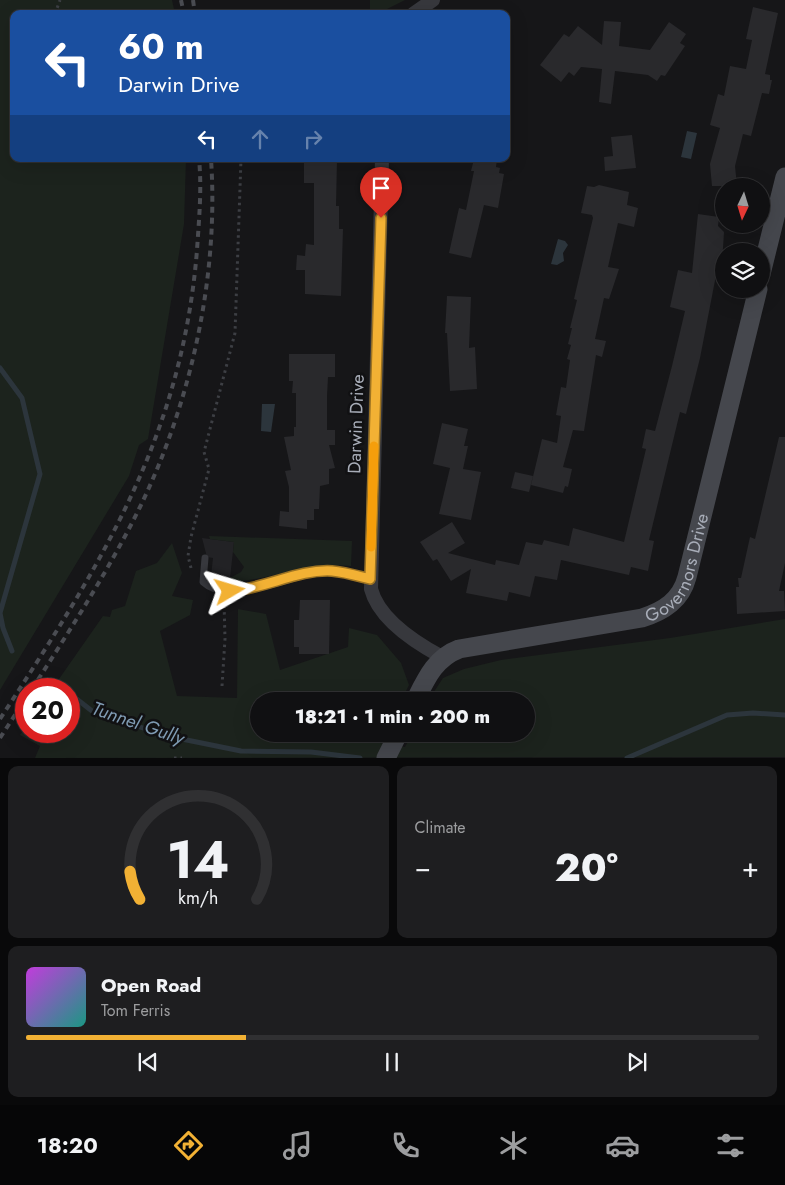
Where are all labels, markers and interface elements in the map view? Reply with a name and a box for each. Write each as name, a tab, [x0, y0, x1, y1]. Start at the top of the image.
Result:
text: 60 m	[118, 22, 204, 72]
icon: left	[35, 30, 100, 95]
text: Darwin Drive	[118, 68, 240, 100]
icon: left	[193, 125, 221, 153]
icon: ahead	[246, 125, 274, 153]
icon: right	[299, 125, 327, 153]
pin	[360, 167, 402, 218]
icon: arrive	[367, 174, 395, 202]
north arrow	[715, 178, 770, 232]
map controls	[715, 178, 770, 298]
button: layers	[715, 243, 770, 298]
street label: Darwin Drive	[341, 374, 371, 474]
street label: Governors Drive	[641, 511, 715, 629]
position arrow	[203, 564, 255, 616]
speed limit sign: 20	[15, 678, 80, 743]
water label: Tunnel Gully	[88, 695, 190, 752]
text: 18:21 · 1 min · 200 m	[295, 703, 490, 730]
text: Climate	[415, 816, 466, 839]
text: 14	[167, 822, 230, 898]
text: 20°	[555, 840, 618, 895]
text: −	[415, 847, 431, 888]
text: +	[742, 847, 759, 888]
text: km/h	[178, 885, 218, 911]
text: Open Road	[101, 972, 201, 999]
text: Tom Ferris	[101, 999, 170, 1022]
icon: previous	[134, 1048, 162, 1076]
icon: pause	[378, 1048, 406, 1076]
icon: next	[623, 1048, 651, 1076]
icon: directions	[171, 1128, 206, 1163]
icon: music	[280, 1128, 315, 1163]
icon: phone	[388, 1128, 423, 1163]
icon: climate	[496, 1128, 531, 1163]
icon: car	[605, 1128, 640, 1163]
icon: filters	[713, 1128, 748, 1163]
text: 18:20	[37, 1129, 98, 1161]

